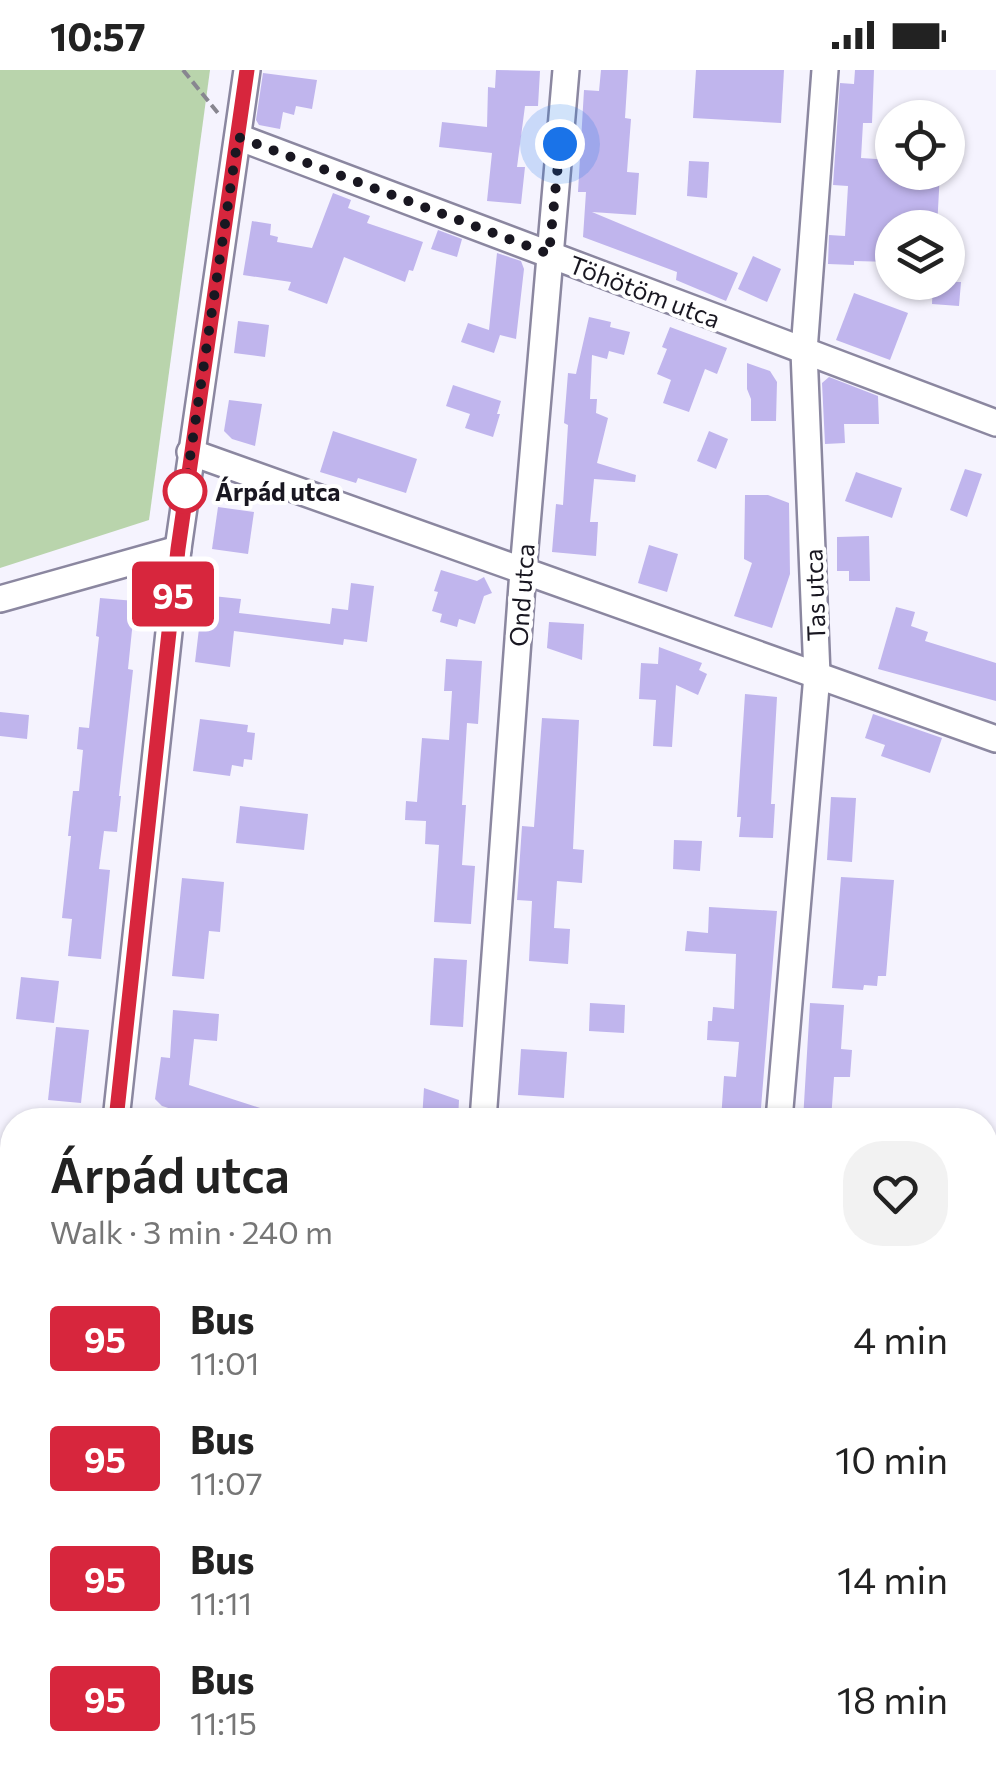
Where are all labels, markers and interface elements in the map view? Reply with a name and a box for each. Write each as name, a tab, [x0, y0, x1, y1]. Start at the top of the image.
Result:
text: 10:57	[50, 12, 146, 59]
map controls	[875, 100, 965, 300]
button: locate	[875, 100, 965, 190]
your location	[535, 119, 585, 169]
button: layers	[875, 210, 965, 300]
street label: Töhötöm utca	[565, 248, 725, 334]
marker: Árpád utca	[164, 470, 206, 512]
place label: Árpád utca	[215, 476, 341, 506]
street label: Ond utca	[502, 542, 540, 648]
street label: Tas utca	[797, 548, 831, 642]
line badge: 95	[128, 562, 218, 626]
text: 95	[152, 573, 194, 616]
button: heart	[843, 1141, 948, 1246]
text: Árpád utca	[50, 1144, 290, 1203]
text: Walk · 3 min · 240 m	[50, 1211, 333, 1251]
text: Bus	[190, 1295, 255, 1342]
text: 4 min	[853, 1315, 948, 1362]
text: 95	[84, 1317, 126, 1360]
text: 11:01	[190, 1342, 259, 1382]
text: Bus	[190, 1415, 255, 1462]
text: 10 min	[835, 1435, 948, 1482]
text: 95	[84, 1437, 126, 1480]
text: 11:07	[190, 1462, 263, 1502]
text: Bus	[190, 1535, 255, 1582]
text: 14 min	[837, 1555, 948, 1602]
text: 95	[84, 1557, 126, 1600]
text: 11:11	[190, 1582, 252, 1622]
text: Bus	[190, 1655, 255, 1702]
text: 18 min	[837, 1675, 948, 1722]
text: 95	[84, 1677, 126, 1720]
text: 11:15	[190, 1702, 257, 1742]

